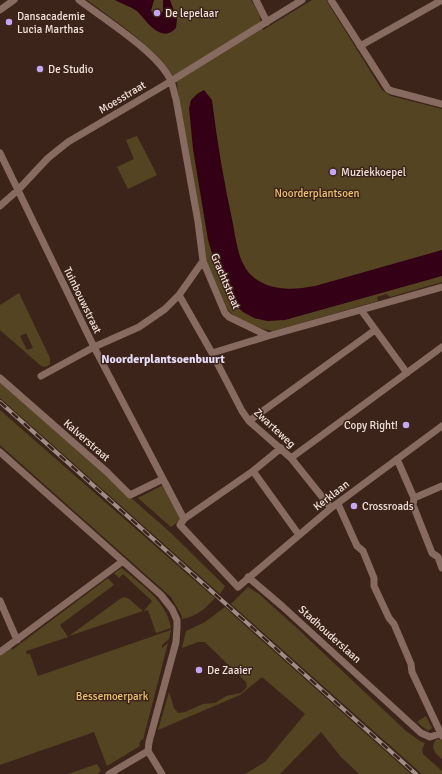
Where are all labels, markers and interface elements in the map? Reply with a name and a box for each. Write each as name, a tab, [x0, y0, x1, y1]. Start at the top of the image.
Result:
place label: De lepelaar	[165, 7, 218, 20]
marker: De lepelaar	[152, 8, 162, 18]
place label: Dansacademie Lucia Marthas	[17, 10, 85, 36]
marker: Dansacademie Lucia Marthas	[4, 17, 14, 27]
place label: De Studio	[48, 63, 94, 76]
marker: De Studio	[35, 64, 45, 74]
street label: Moesstraat	[96, 78, 148, 117]
place label: Muziekkoepel	[341, 166, 406, 179]
marker: Muziekkoepel	[328, 167, 338, 177]
park label: Noorderplantsoen	[275, 187, 359, 200]
street label: Grachtstraat	[208, 251, 243, 311]
street label: Tuinbouwstraat	[61, 265, 104, 336]
district label: Noorderplantsoenbuurt	[101, 352, 225, 367]
street label: Zwarteweg	[251, 406, 298, 451]
street label: Kalverstraat	[61, 417, 113, 464]
place label: Copy Right!	[344, 419, 398, 432]
marker: Copy Right!	[401, 420, 411, 430]
street label: Kerklaan	[311, 477, 352, 513]
place label: Crossroads	[362, 500, 414, 513]
marker: Crossroads	[349, 501, 359, 511]
street label: Stadhouderslaan	[296, 603, 364, 666]
place label: De Zaaier	[207, 664, 252, 677]
marker: De Zaaier	[194, 665, 204, 675]
park label: Bessemoerpark	[76, 690, 149, 703]

